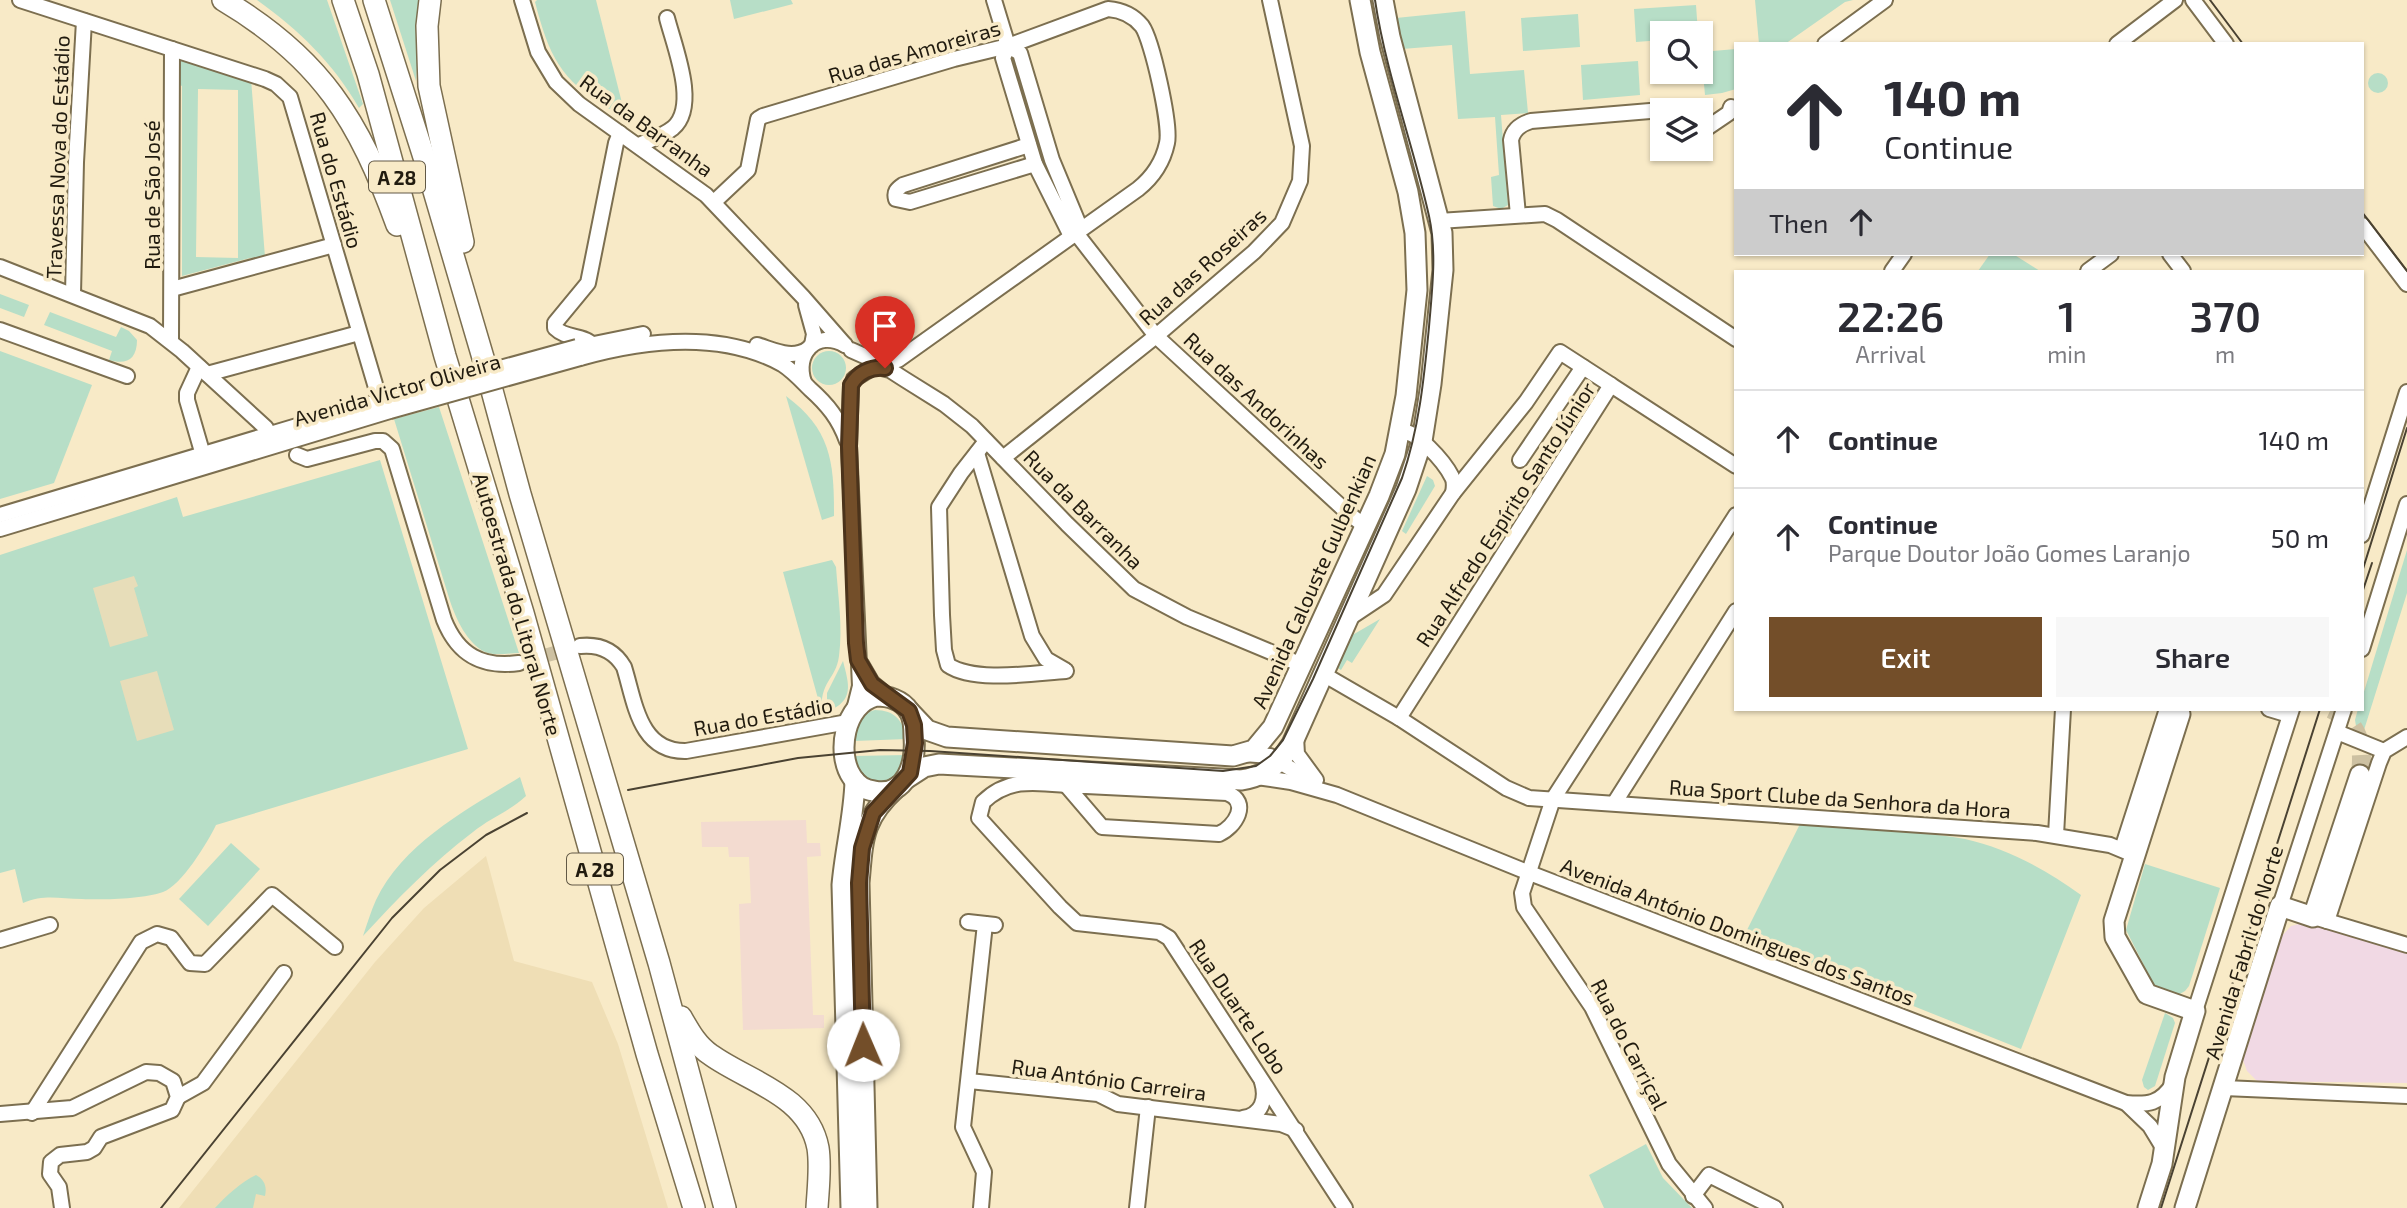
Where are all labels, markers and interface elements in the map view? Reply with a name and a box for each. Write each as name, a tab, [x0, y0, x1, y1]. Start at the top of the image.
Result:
street label: Rua das Amoreiras	[825, 14, 1003, 88]
map controls	[1650, 21, 1713, 161]
button: search	[1650, 21, 1713, 84]
street label: Travessa Nova do Estádio	[40, 35, 74, 279]
text: 140 m	[1884, 67, 2021, 126]
street label: Rua da Barranha	[576, 68, 718, 182]
icon: ahead	[1769, 70, 1860, 161]
button: layers	[1650, 98, 1713, 161]
street label: Rua do Estádio	[306, 109, 368, 251]
street label: Rua de São José	[139, 120, 164, 270]
text: Continue	[1884, 127, 2013, 165]
road number: A 28	[369, 162, 425, 192]
street label: Rua das Roseiras	[1133, 202, 1271, 330]
icon: ahead	[1842, 203, 1880, 241]
text: Then	[1769, 207, 1828, 238]
text: 22:26	[1837, 290, 1944, 340]
text: 1	[2058, 290, 2076, 340]
text: 370	[2189, 290, 2261, 340]
pin	[855, 296, 915, 368]
icon: arrive	[866, 307, 904, 345]
street label: Rua das Andorinhas	[1179, 326, 1335, 474]
text: Arrival	[1856, 340, 1926, 368]
text: min	[2047, 340, 2086, 368]
text: m	[2215, 340, 2235, 368]
street label: Avenida Victor Oliveira	[291, 348, 503, 430]
street label: Rua Alfredo Espírito Santo Júnior	[1410, 376, 1600, 651]
icon: ahead	[1769, 420, 1807, 458]
text: Continue	[1828, 424, 1938, 455]
text: 140 m	[2258, 424, 2329, 455]
street label: Rua da Barranha	[1019, 444, 1149, 574]
street label: Avenida Calouste Gulbenkian	[1246, 450, 1380, 712]
street label: Autoestrada do Litoral Norte	[468, 470, 568, 738]
text: Continue	[1828, 508, 1938, 539]
icon: ahead	[1769, 518, 1807, 556]
text: 50 m	[2271, 522, 2329, 553]
text: Parque Doutor João Gomes Laranjo	[1828, 539, 2190, 567]
button: Exit	[1769, 617, 2042, 697]
button: Share	[2056, 617, 2329, 697]
street label: Rua do Estádio	[691, 691, 835, 741]
street label: Rua Sport Clube da Senhora da Hora	[1668, 774, 2012, 822]
street label: Avenida Fabril do Norte	[2199, 842, 2287, 1062]
street label: Avenida António Domingues dos Santos	[1558, 852, 1918, 1010]
road number: A 28	[567, 854, 623, 884]
street label: Rua Duarte Lobo	[1185, 934, 1293, 1078]
street label: Rua do Carriçal	[1585, 974, 1674, 1115]
position arrow	[826, 1008, 900, 1082]
street label: Rua António Carreira	[1010, 1053, 1208, 1105]

